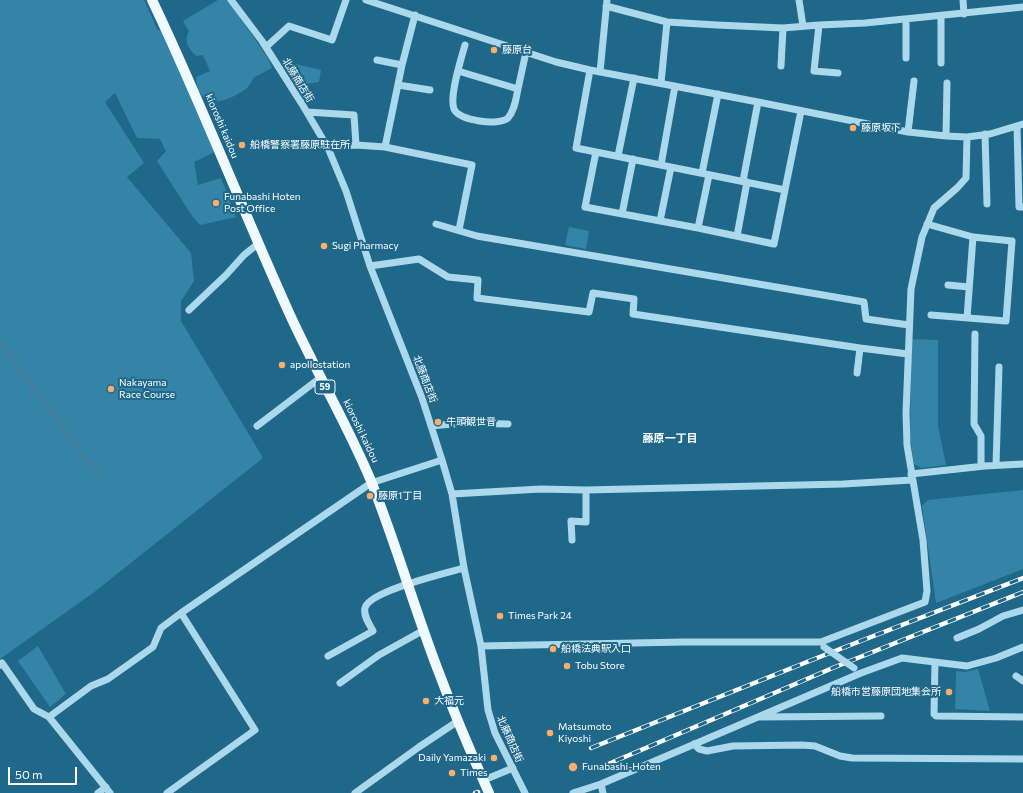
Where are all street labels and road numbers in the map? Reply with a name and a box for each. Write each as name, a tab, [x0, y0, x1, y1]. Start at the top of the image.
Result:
street label: 北藤商店街	[280, 56, 316, 104]
street label: kioroshi kaidou	[203, 92, 241, 160]
street label: 北藤商店街	[410, 354, 440, 404]
road number: 59	[315, 380, 335, 394]
street label: kioroshi kaidou	[340, 397, 382, 465]
street label: 北藤商店街	[494, 714, 526, 764]

